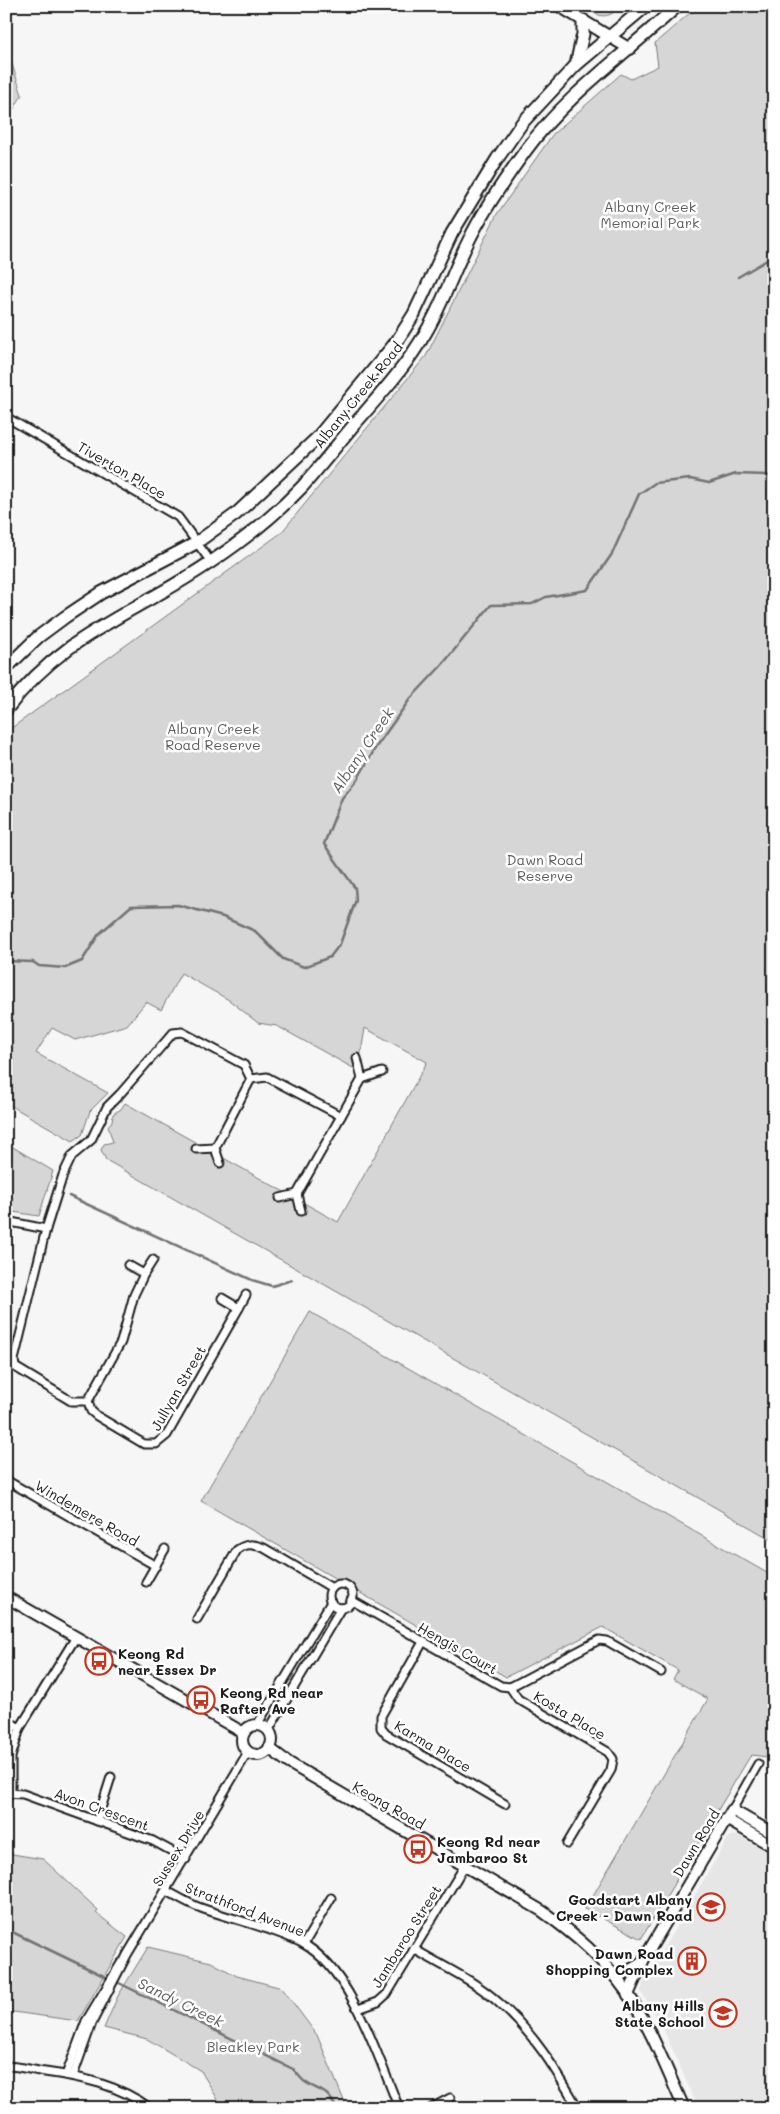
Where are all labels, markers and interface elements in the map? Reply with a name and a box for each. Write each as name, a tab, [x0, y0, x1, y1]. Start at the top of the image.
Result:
park label: Albany Creek Memorial Park	[600, 197, 700, 232]
street label: Albany Creek Road	[309, 338, 407, 452]
street label: Tiverton Place	[74, 437, 170, 503]
water label: Albany Creek	[326, 703, 398, 797]
park label: Albany Creek Road Reserve	[165, 719, 261, 754]
park label: Dawn Road Reserve	[507, 850, 583, 885]
street label: Jullyan Street	[146, 1342, 210, 1434]
street label: Windemere Road	[32, 1476, 142, 1550]
street label: Hengis Court	[415, 1617, 501, 1679]
place label: Keong Rd near Essex Dr	[118, 1644, 216, 1679]
bus stop icon: Keong Rd near Essex Dr	[84, 1646, 114, 1676]
place label: Keong Rd near Rafter Ave	[220, 1683, 323, 1718]
bus stop icon: Keong Rd near Rafter Ave	[186, 1685, 216, 1715]
street label: Kosta Place	[531, 1686, 609, 1744]
street label: Karma Place	[391, 1716, 475, 1776]
street label: Keong Road	[349, 1777, 429, 1833]
street label: Avon Crescent	[52, 1783, 152, 1835]
street label: Dawn Road	[668, 1805, 724, 1881]
street label: Sussex Drive	[148, 1806, 208, 1890]
place label: Keong Rd near Jambaroo St	[437, 1832, 540, 1867]
bus stop icon: Keong Rd near Jambaroo St	[403, 1834, 433, 1864]
street label: Strathford Avenue	[183, 1877, 307, 1941]
street label: Jambaroo Street	[367, 1881, 445, 1991]
place label: Goodstart Albany Creek - Dawn Road	[556, 1890, 692, 1925]
school or university icon: Goodstart Albany Creek - Dawn Road	[696, 1892, 726, 1922]
place label: Dawn Road Shopping Complex	[546, 1944, 673, 1979]
building icon: Dawn Road Shopping Complex	[677, 1946, 707, 1976]
water label: Sandy Creek	[135, 1973, 228, 2032]
place label: Albany Hills State School	[615, 1996, 704, 2031]
school or university icon: Albany Hills State School	[708, 1998, 738, 2028]
park label: Bleakley Park	[207, 2037, 299, 2056]

